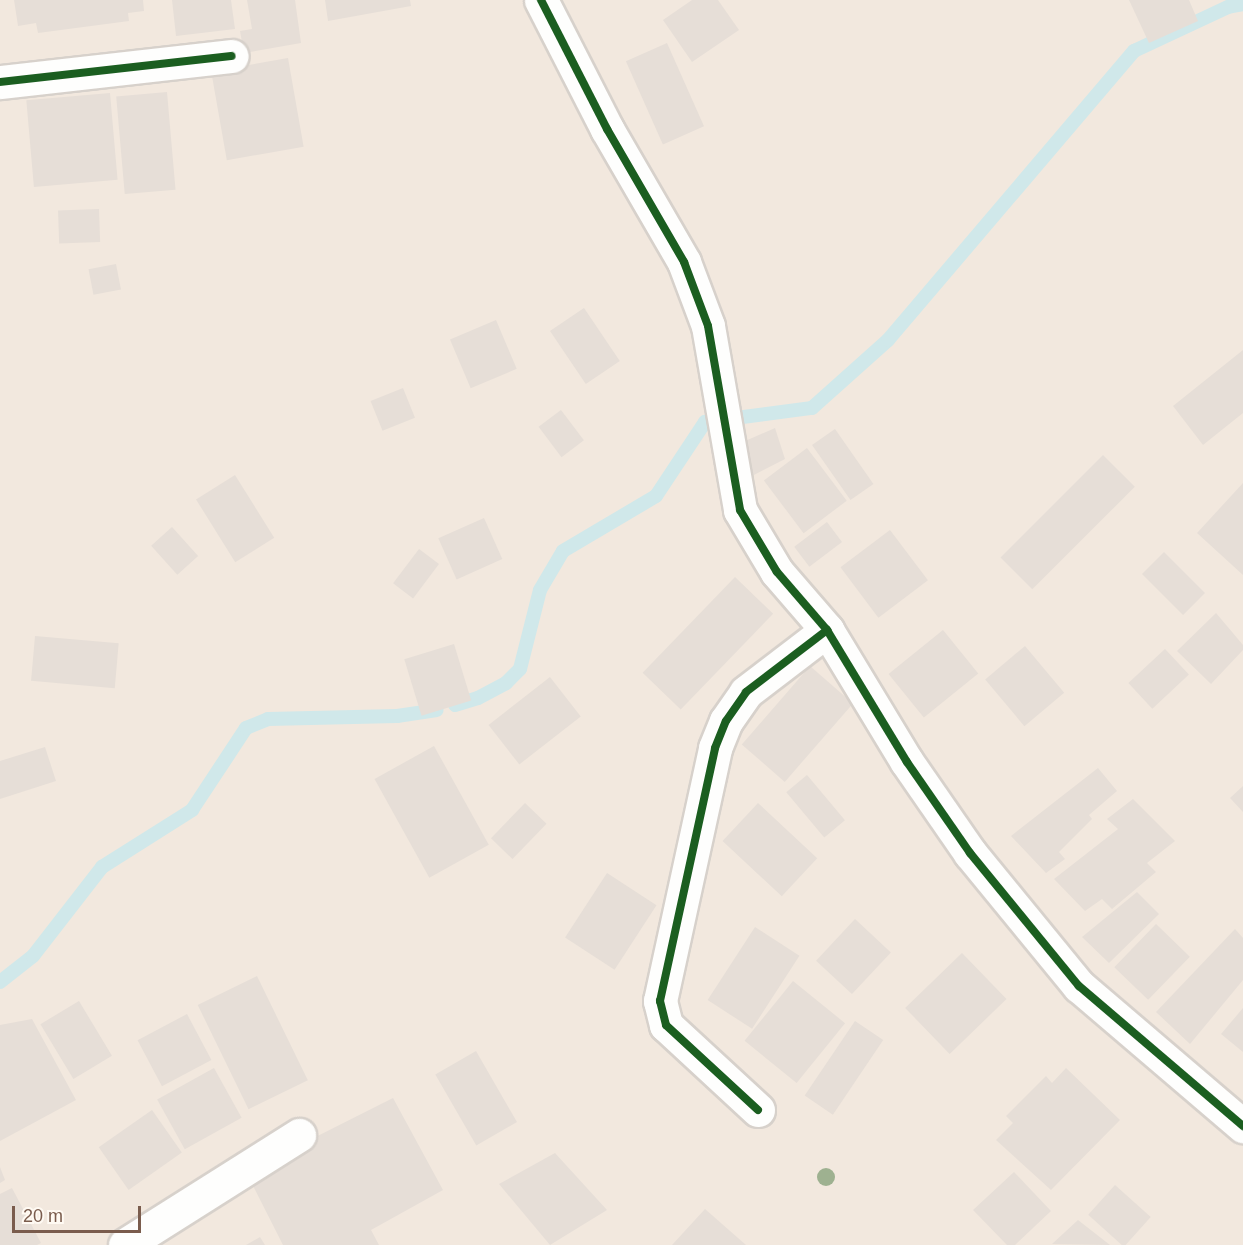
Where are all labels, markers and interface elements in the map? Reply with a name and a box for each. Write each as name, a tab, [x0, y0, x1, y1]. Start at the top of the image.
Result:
scale bar	[15, 1194, 144, 1232]
text: 20 m	[23, 1206, 63, 1226]

